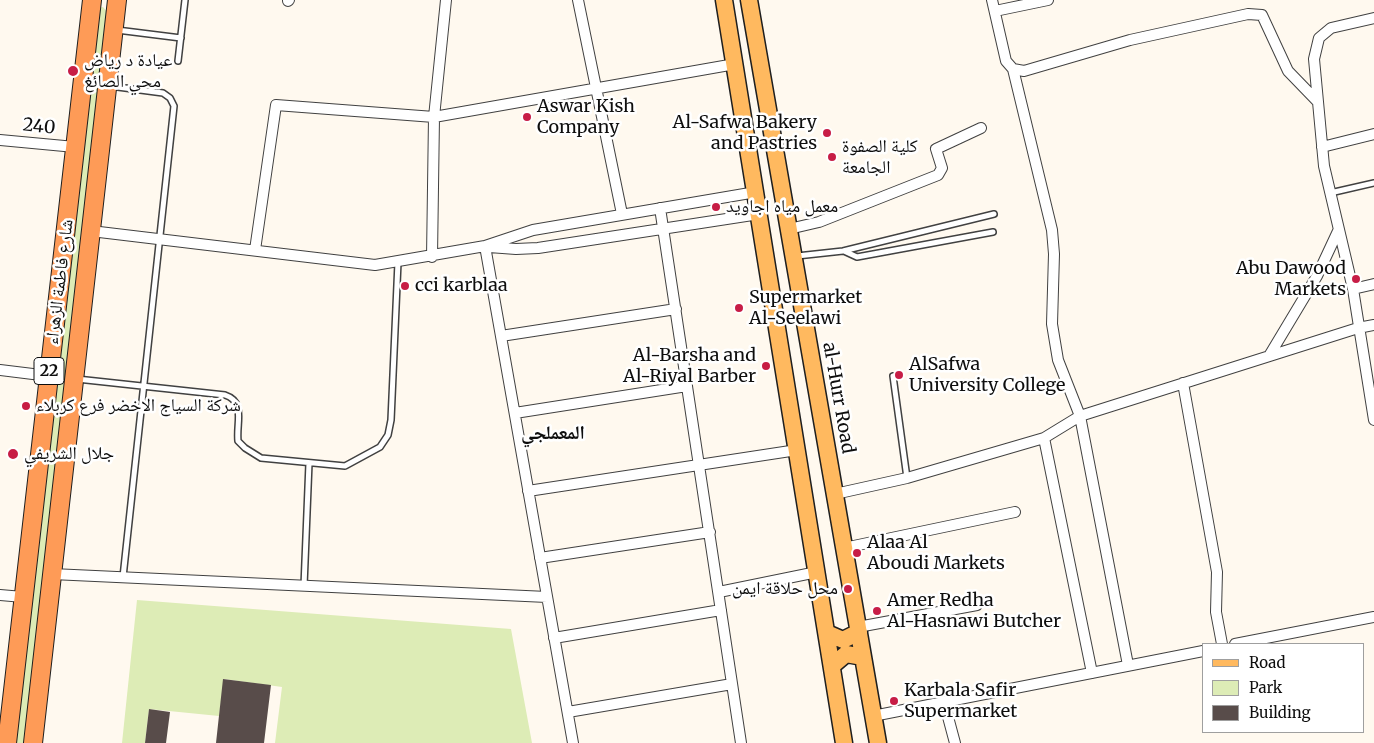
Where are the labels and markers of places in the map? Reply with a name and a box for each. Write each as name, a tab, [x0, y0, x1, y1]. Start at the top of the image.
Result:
place label: عيادة د رياض محي الصائغ	[84, 50, 172, 92]
marker: عيادة د رياض محي الصائغ	[66, 64, 80, 78]
place label: Aswar Kish Company	[537, 96, 635, 138]
marker: Aswar Kish Company	[521, 111, 533, 123]
place label: Al-Safwa Bakery and Pastries	[673, 112, 817, 154]
marker: Al-Safwa Bakery and Pastries	[821, 127, 833, 139]
place label: كلية الصفوة الجامعة	[842, 136, 918, 178]
marker: كلية الصفوة الجامعة	[826, 151, 838, 163]
place label: معمل مياه اجاويد	[726, 196, 838, 218]
marker: معمل مياه اجاويد	[710, 201, 722, 213]
place label: Abu Dawood Markets	[1236, 258, 1346, 300]
marker: Abu Dawood Markets	[1350, 273, 1362, 285]
place label: cci karblaa	[415, 275, 508, 297]
marker: cci karblaa	[399, 280, 411, 292]
place label: Supermarket Al-Seelawi	[749, 287, 862, 330]
marker: Supermarket Al-Seelawi	[733, 302, 745, 314]
place label: Al-Barsha and Al-Riyal Barber	[623, 345, 756, 388]
place label: AlSafwa University College	[909, 354, 1065, 396]
marker: Al-Barsha and Al-Riyal Barber	[760, 360, 772, 372]
marker: AlSafwa University College	[893, 369, 905, 381]
place label: شركة السياج الاخضر فرع كربلاء	[36, 395, 241, 417]
marker: شركة السياج الاخضر فرع كربلاء	[20, 400, 32, 412]
place label: جلال الشريفي	[24, 443, 114, 465]
marker: جلال الشريفي	[6, 447, 20, 461]
place label: Alaa Al Aboudi Markets	[867, 532, 1005, 574]
marker: Alaa Al Aboudi Markets	[851, 547, 863, 559]
place label: محل حلاقة ايمن	[732, 578, 838, 600]
marker: محل حلاقة ايمن	[842, 583, 854, 595]
place label: Amer Redha Al-Hasnawi Butcher	[887, 590, 1061, 632]
marker: Amer Redha Al-Hasnawi Butcher	[871, 605, 883, 617]
place label: Karbala Safir Supermarket	[904, 680, 1017, 722]
marker: Karbala Safir Supermarket	[888, 695, 900, 707]

